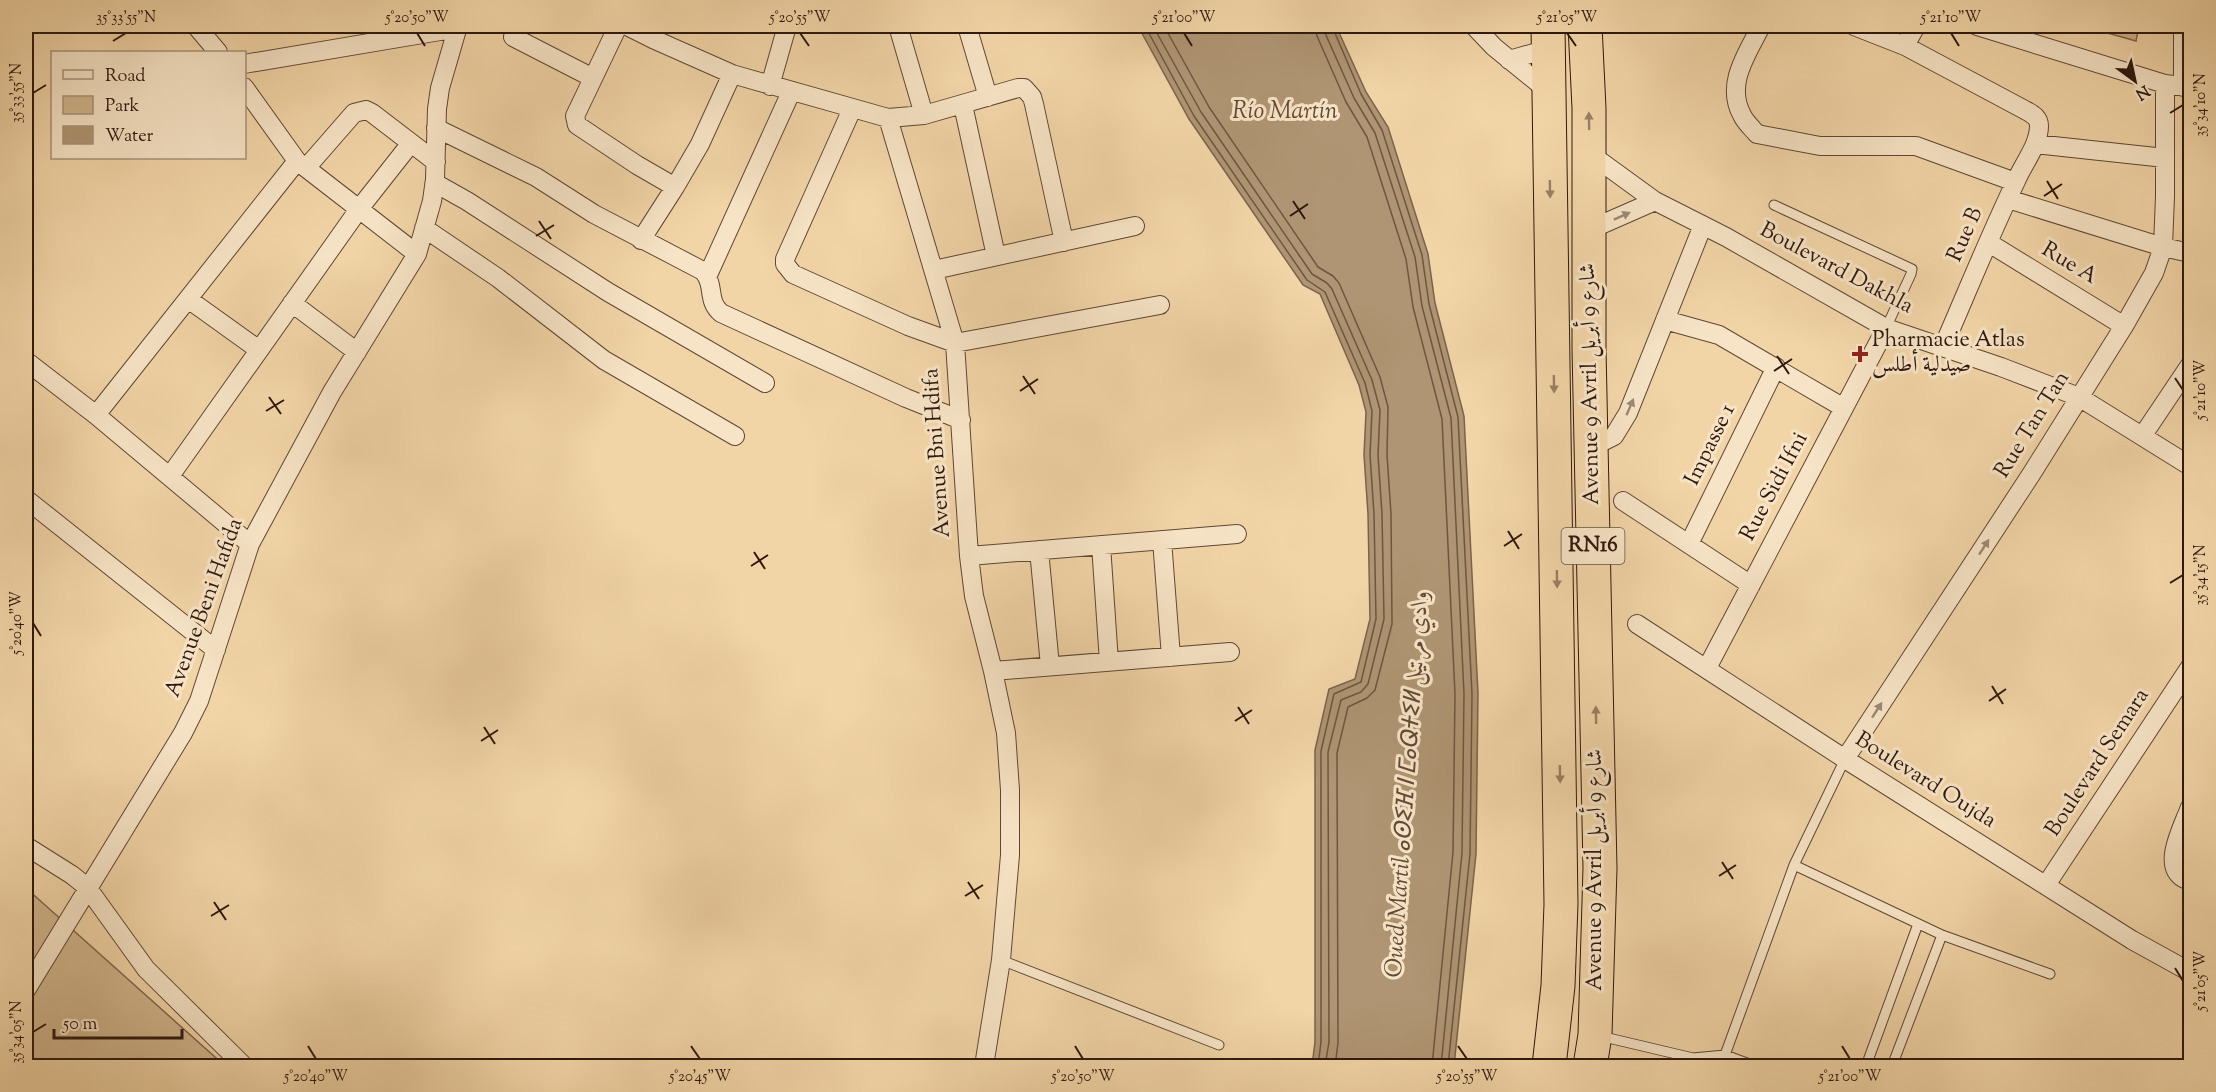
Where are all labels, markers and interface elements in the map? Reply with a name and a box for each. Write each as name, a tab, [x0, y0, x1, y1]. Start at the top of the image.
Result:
text: 35°33'55"N	[96, 8, 156, 29]
text: 5°20'50"W	[384, 8, 449, 29]
text: 5°20'55"W	[769, 8, 831, 29]
text: 5°21'00"W	[1152, 8, 1216, 29]
text: 5°21'05"W	[1536, 8, 1597, 29]
text: 5°21'10"W	[1920, 8, 1982, 29]
legend	[51, 51, 246, 159]
north arrow	[2105, 51, 2165, 111]
text: 35°33'55"N	[7, 63, 28, 123]
text: Road	[105, 64, 145, 90]
text: 35°34'10"N	[2191, 73, 2212, 137]
text: N	[2130, 78, 2153, 105]
text: Park	[105, 94, 140, 120]
water label: Río Martín	[1232, 95, 1338, 129]
one-way arrow	[1584, 111, 1594, 130]
text: Water	[105, 124, 154, 150]
one-way arrow	[1546, 179, 1555, 198]
street label: Rue B	[1940, 203, 1992, 267]
one-way arrow	[1614, 211, 1632, 221]
street label: Boulevard Dakhla	[1753, 215, 1919, 323]
street label: Rue A	[2035, 235, 2103, 293]
street label: Avenue 9 Avril شارع 9 أبريل	[1571, 263, 1609, 505]
place label: Pharmacie Atlas صيدلية أطلس	[1872, 325, 2025, 382]
marker: Pharmacie Atlas صيدلية أطلس	[1853, 347, 1867, 361]
text: 5°21'10"W	[2191, 359, 2212, 421]
street label: Rue Tan Tan	[1987, 365, 2079, 485]
street label: Avenue Bni Hdifa	[916, 367, 960, 539]
one-way arrow	[1549, 374, 1559, 393]
one-way arrow	[1625, 397, 1635, 415]
street label: Impasse 1	[1677, 398, 1745, 491]
street label: Rue Sidi Ifni	[1733, 427, 1817, 547]
street label: Avenue Beni Hafida	[158, 514, 252, 702]
road number: RN16	[1562, 528, 1624, 564]
one-way arrow	[1978, 539, 1989, 555]
text: 35°34'15"N	[2191, 544, 2212, 606]
one-way arrow	[1552, 569, 1562, 588]
water label: Oued Martil ⴰⵙⵉⴼ ⵏ ⵎⴰⵕⵜⵉⵍ وادي مرتيل	[1378, 589, 1438, 979]
text: 5°20'40"W	[7, 591, 28, 656]
street label: Boulevard Semara	[2038, 683, 2158, 843]
one-way arrow	[1871, 703, 1883, 719]
one-way arrow	[1592, 705, 1601, 724]
street label: Boulevard Oujda	[1848, 725, 2002, 837]
street label: Avenue 9 Avril شارع 9 أبريل	[1578, 749, 1612, 991]
one-way arrow	[1555, 764, 1565, 783]
text: 5°21'05"W	[2191, 951, 2212, 1012]
text: 35°34'05"N	[7, 1000, 28, 1064]
scale bar	[54, 1002, 182, 1040]
text: 50 m	[62, 1012, 98, 1038]
text: 5°20'40"W	[283, 1067, 348, 1088]
text: 5°20'45"W	[668, 1067, 731, 1088]
text: 5°20'50"W	[1050, 1067, 1115, 1088]
text: 5°20'55"W	[1436, 1067, 1498, 1088]
text: 5°21'00"W	[1818, 1067, 1882, 1088]

